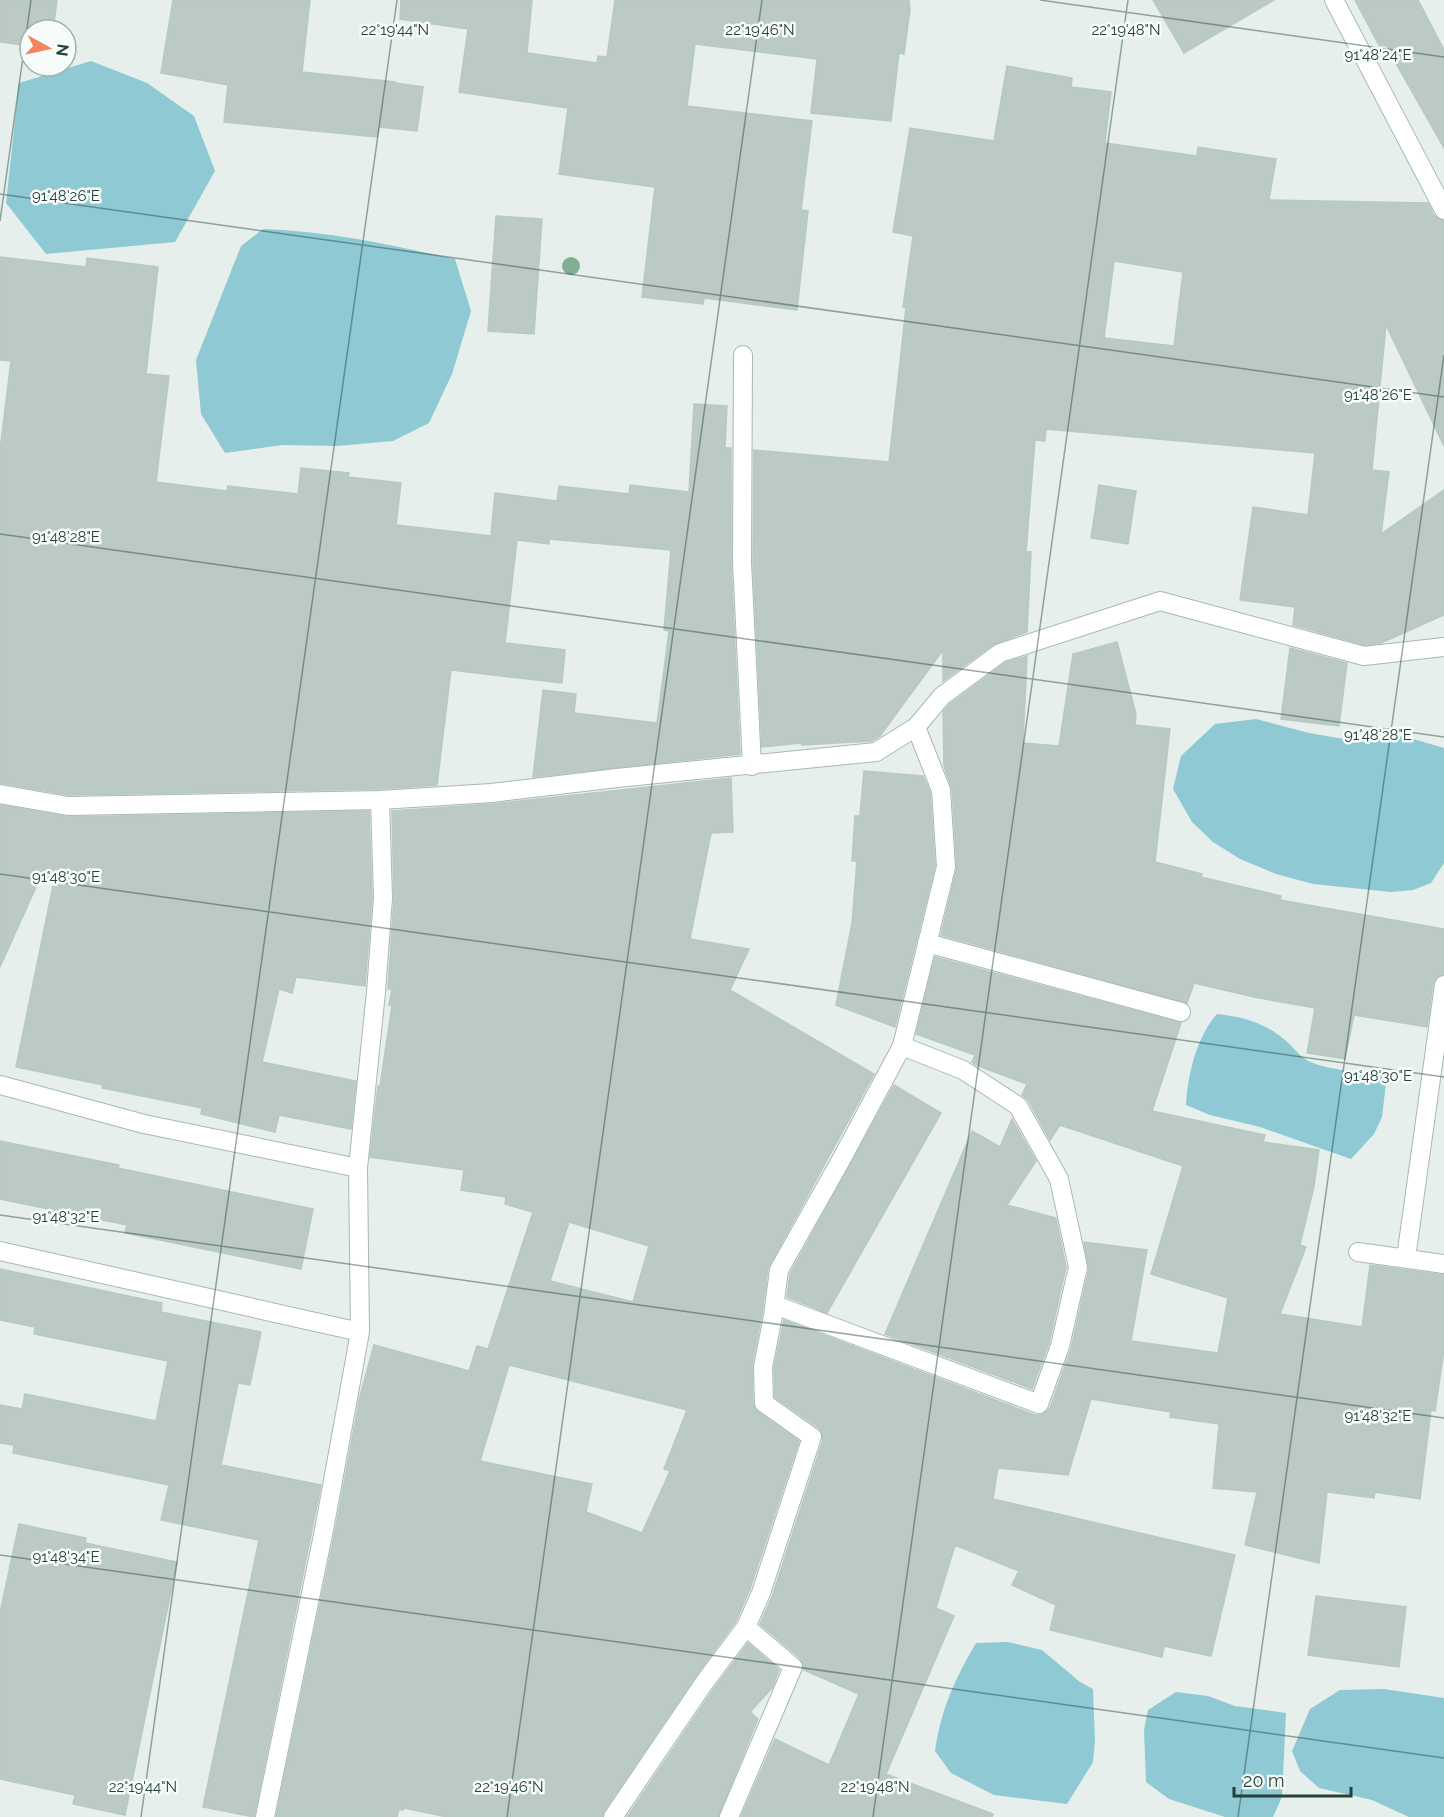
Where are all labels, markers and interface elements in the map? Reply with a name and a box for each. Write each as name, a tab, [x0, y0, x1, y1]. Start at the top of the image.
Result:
north arrow	[18, 18, 78, 78]
text: 22°19'44"N	[361, 21, 429, 39]
text: 22°19'46"N	[725, 21, 795, 39]
text: 22°19'48"N	[1091, 21, 1161, 39]
text: N	[52, 43, 73, 57]
text: 91°48'24"E	[1344, 46, 1412, 64]
text: 91°48'26"E	[32, 187, 100, 205]
text: 91°48'26"E	[1344, 386, 1412, 404]
text: 91°48'28"E	[32, 528, 100, 546]
text: 91°48'28"E	[1344, 726, 1412, 744]
text: 91°48'30"E	[32, 868, 100, 886]
text: 91°48'30"E	[1344, 1067, 1412, 1085]
text: 91°48'32"E	[33, 1208, 99, 1226]
text: 91°48'32"E	[1345, 1407, 1411, 1425]
text: 91°48'34"E	[32, 1548, 100, 1566]
scale bar	[1234, 1760, 1351, 1798]
text: 20 m	[1243, 1770, 1285, 1791]
text: 22°19'44"N	[109, 1778, 177, 1796]
text: 22°19'46"N	[474, 1778, 544, 1796]
text: 22°19'48"N	[840, 1778, 910, 1796]

